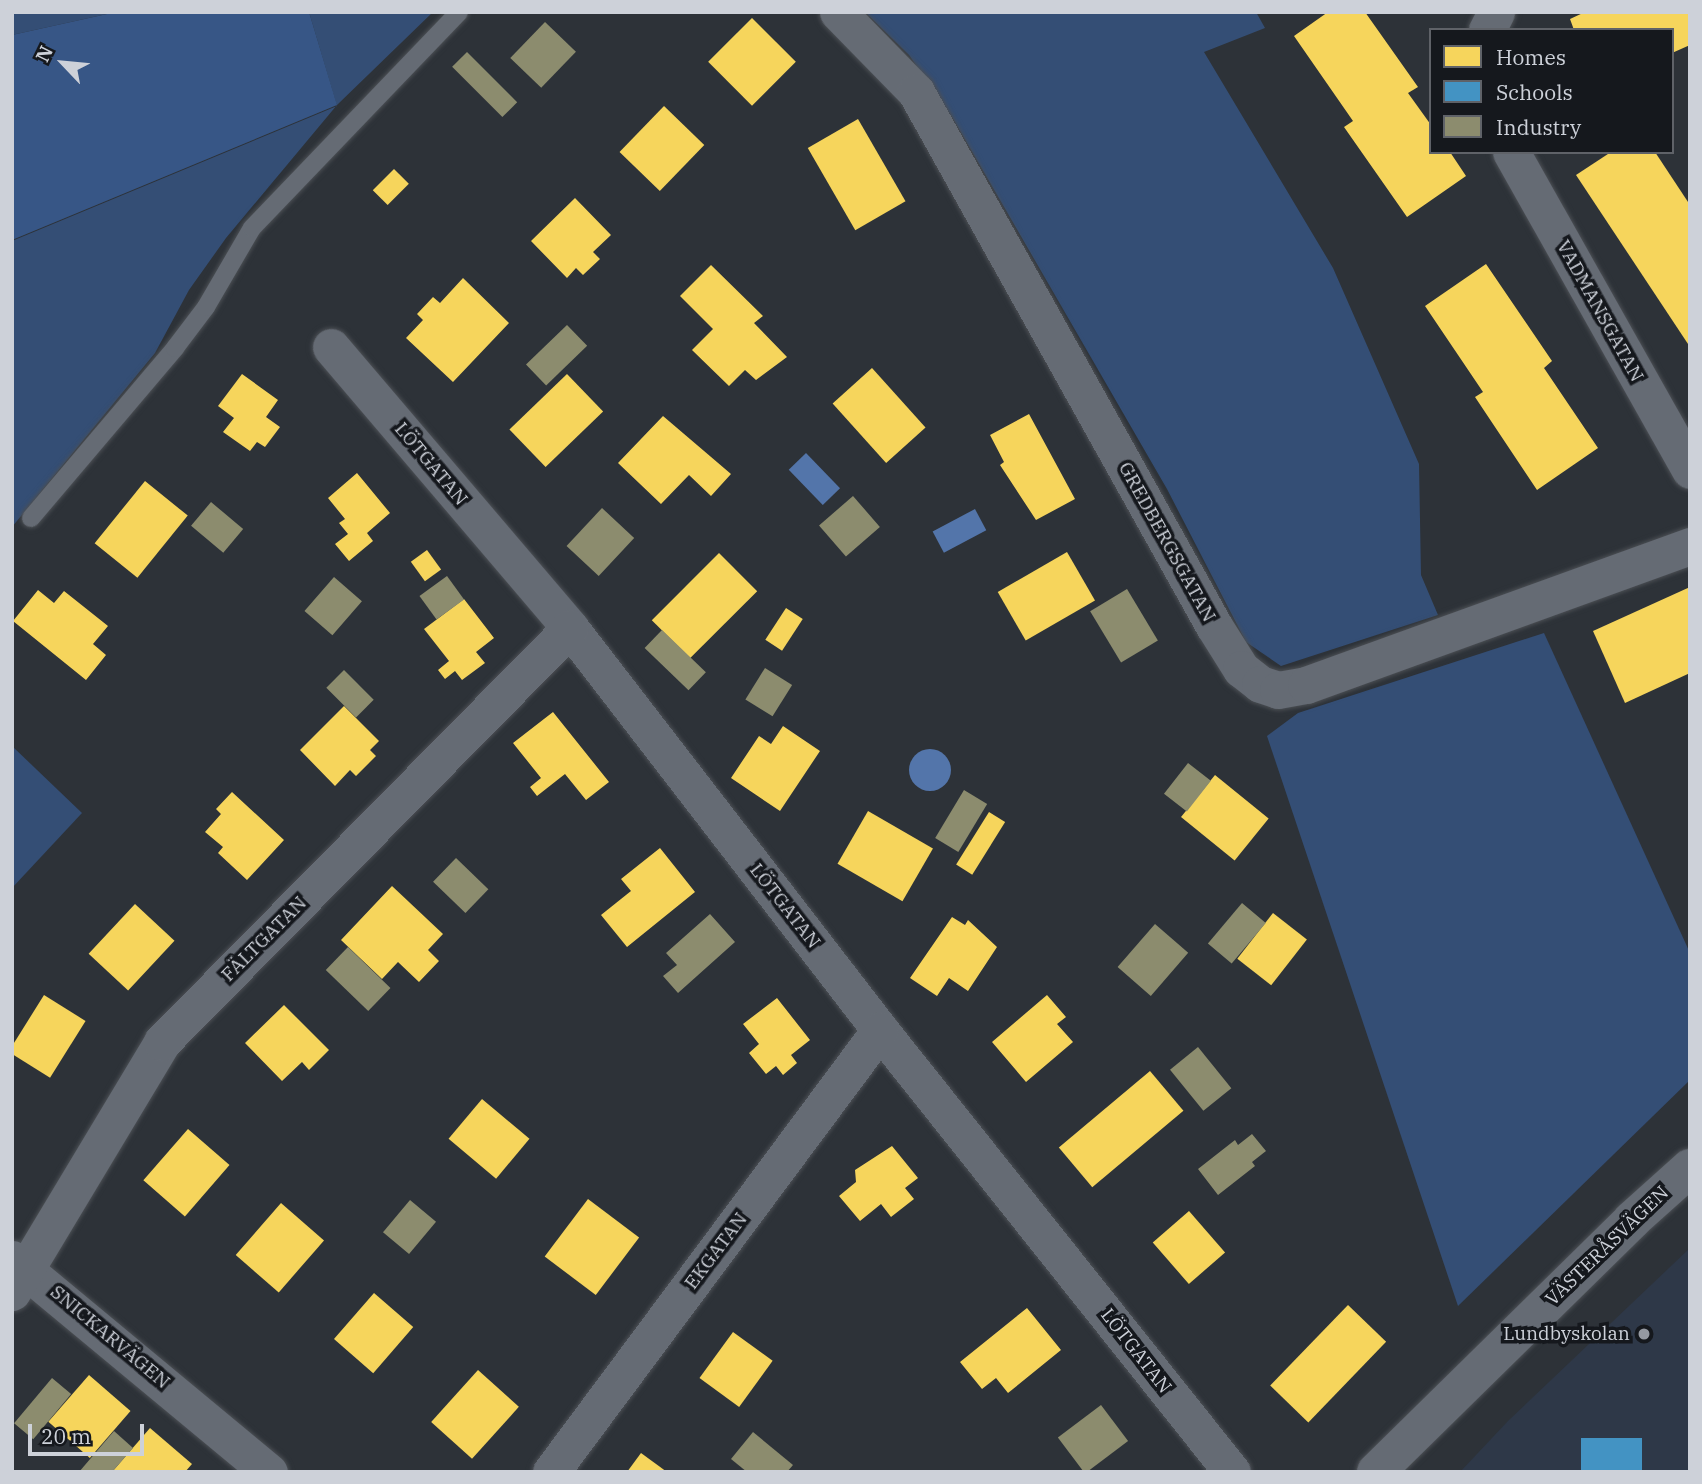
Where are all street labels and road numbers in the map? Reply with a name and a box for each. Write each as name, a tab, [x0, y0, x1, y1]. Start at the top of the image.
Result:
street label: VADMANSGATAN	[1552, 236, 1648, 386]
street label: LÖTGATAN	[390, 418, 472, 510]
street label: GREDBERGSGATAN	[1114, 458, 1220, 626]
street label: LÖTGATAN	[745, 859, 825, 953]
street label: FÄLTGATAN	[217, 892, 311, 986]
street label: VÄSTERÅSVÄGEN	[1541, 1181, 1673, 1311]
street label: EKGATAN	[680, 1208, 752, 1294]
street label: SNICKARVÄGEN	[46, 1281, 174, 1393]
street label: LÖTGATAN	[1096, 1304, 1176, 1398]

